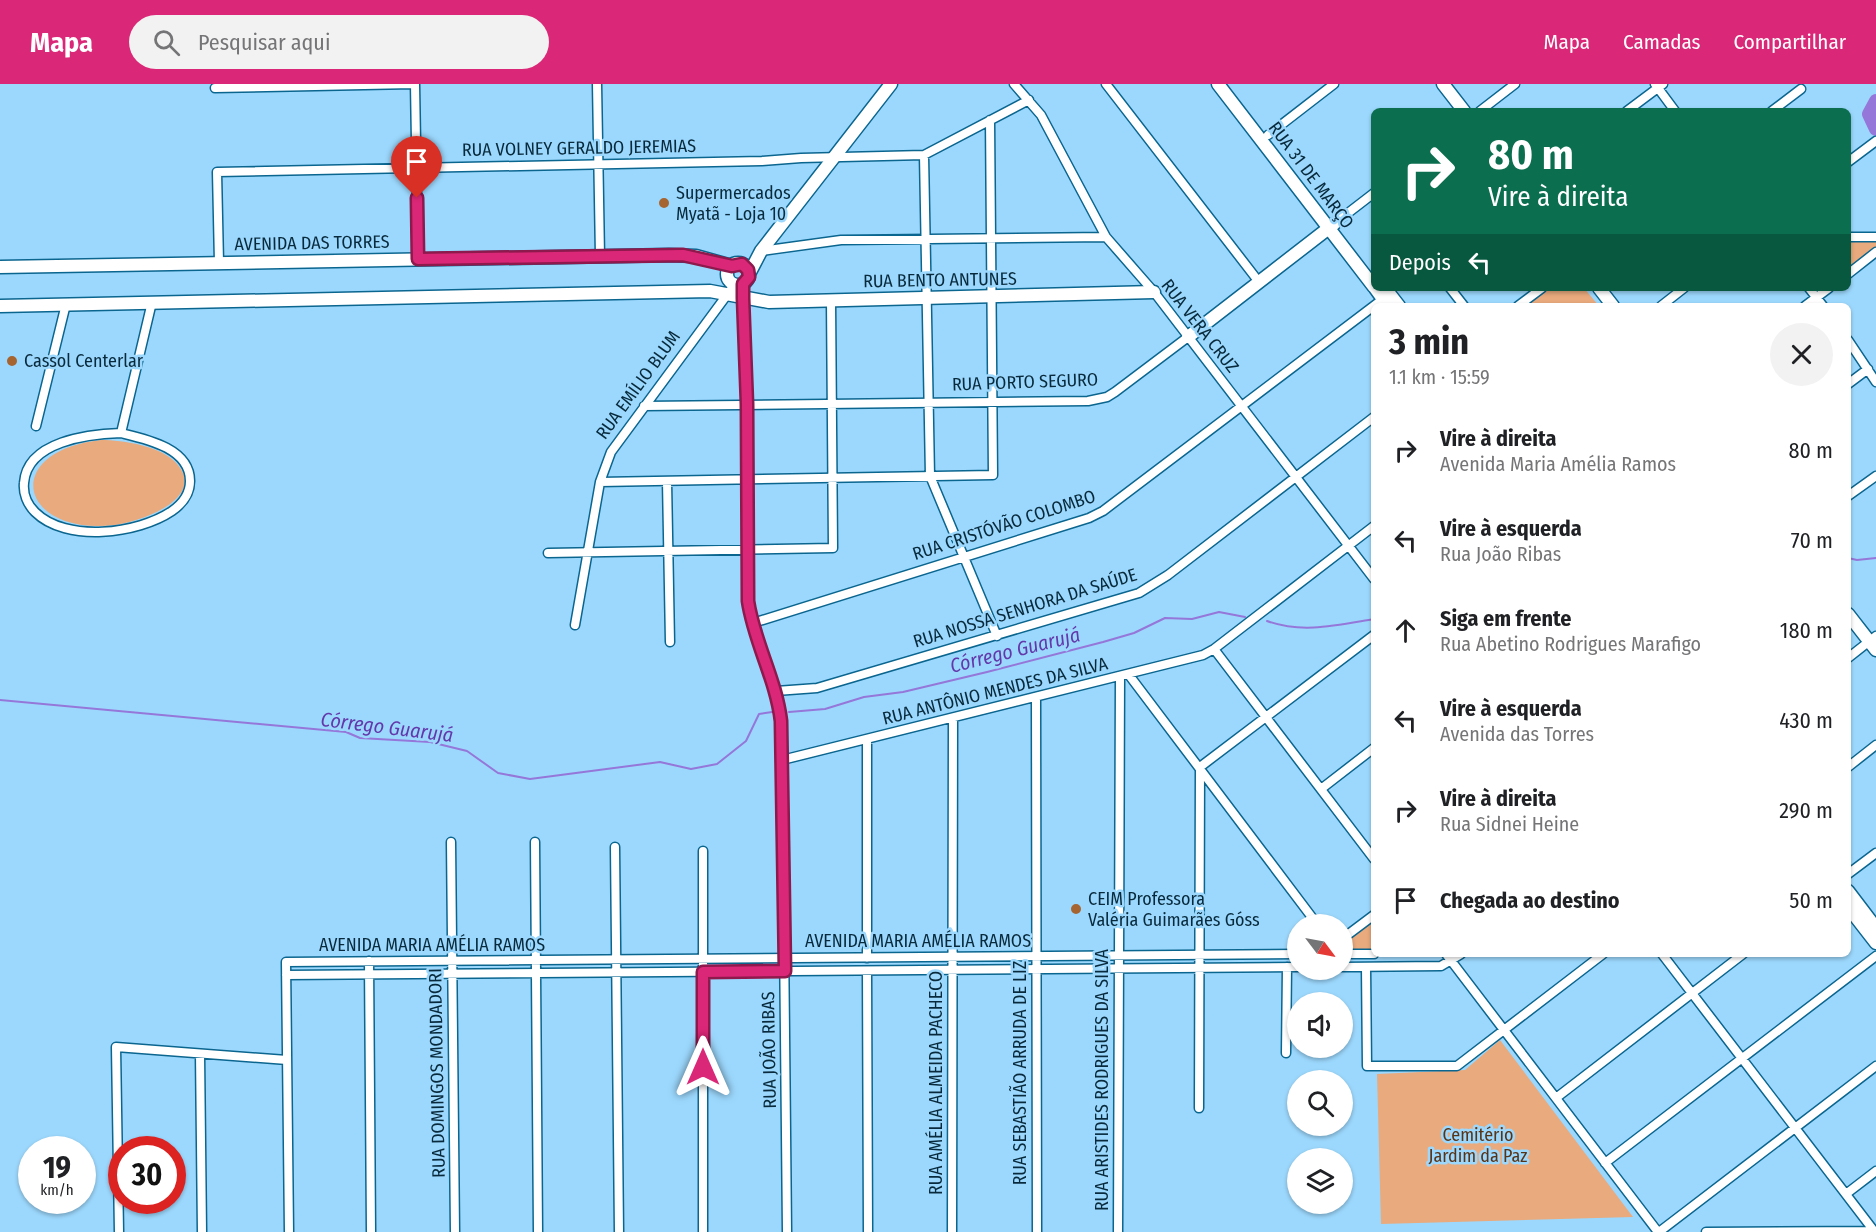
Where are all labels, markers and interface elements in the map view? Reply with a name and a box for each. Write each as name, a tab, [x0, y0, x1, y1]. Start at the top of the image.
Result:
search box	[129, 15, 549, 69]
text: Mapa	[30, 26, 93, 59]
icon: search	[150, 26, 183, 59]
text: Pesquisar aqui	[198, 29, 330, 56]
text: Mapa	[1544, 29, 1590, 55]
text: Camadas	[1623, 29, 1701, 55]
text: Compartilhar	[1734, 29, 1846, 55]
street label: RUA 31 DE MARÇO	[1264, 117, 1358, 233]
text: 80 m	[1488, 130, 1574, 180]
icon: right	[1389, 132, 1467, 210]
street label: RUA VOLNEY GERALDO JEREMIAS	[462, 135, 696, 161]
pin	[391, 136, 442, 198]
icon: arrive	[400, 145, 433, 178]
text: Vire à direita	[1488, 181, 1628, 213]
place label: Supermercados Myatã - Loja 10	[676, 182, 791, 225]
marker: Supermercados Myatã - Loja 10	[657, 196, 671, 210]
street label: AVENIDA DAS TORRES	[234, 231, 390, 255]
icon: left	[1463, 246, 1496, 279]
text: Depois	[1389, 249, 1451, 276]
street label: RUA BENTO ANTUNES	[863, 268, 1017, 292]
street label: RUA VERA CRUZ	[1157, 275, 1243, 377]
text: 3 min	[1389, 320, 1469, 364]
button: close	[1770, 323, 1833, 386]
street label: RUA EMÍLIO BLUM	[590, 326, 685, 444]
place label: Cassol Centerlar	[24, 350, 144, 372]
marker: Cassol Centerlar	[5, 354, 19, 368]
text: 1.1 km · 15:59	[1389, 365, 1490, 389]
street label: RUA PORTO SEGURO	[952, 368, 1098, 396]
text: Vire à direita	[1440, 425, 1556, 452]
icon: right	[1389, 434, 1422, 467]
text: 80 m	[1788, 437, 1833, 464]
text: Avenida Maria Amélia Ramos	[1440, 452, 1676, 476]
street label: RUA CRISTÓVÃO COLOMBO	[910, 485, 1098, 565]
text: Vire à esquerda	[1440, 515, 1582, 542]
icon: left	[1389, 524, 1422, 557]
text: 70 m	[1791, 527, 1833, 554]
text: Rua João Ribas	[1440, 542, 1561, 566]
street label: RUA NOSSA SENHORA DA SAÚDE	[910, 562, 1140, 653]
text: Siga em frente	[1440, 605, 1571, 632]
icon: ahead	[1389, 614, 1422, 647]
text: 180 m	[1780, 617, 1833, 644]
water label: Córrego Guarujá	[947, 622, 1083, 678]
text: Rua Abetino Rodrigues Marafigo	[1440, 632, 1701, 656]
street label: RUA ANTÔNIO MENDES DA SILVA	[880, 652, 1110, 730]
text: Vire à esquerda	[1440, 695, 1582, 722]
icon: left	[1389, 704, 1422, 737]
water label: Córrego Guarujá	[319, 707, 455, 747]
text: 430 m	[1779, 707, 1833, 734]
text: Avenida das Torres	[1440, 722, 1594, 746]
text: Vire à direita	[1440, 785, 1556, 812]
icon: right	[1389, 794, 1422, 827]
text: 290 m	[1779, 797, 1833, 824]
text: Rua Sidnei Heine	[1440, 812, 1579, 836]
icon: arrive	[1389, 884, 1422, 917]
text: Chegada ao destino	[1440, 887, 1620, 914]
text: 50 m	[1789, 887, 1833, 914]
place label: CEIM Professora Valéria Guimarães Góss	[1088, 888, 1260, 931]
marker: CEIM Professora Valéria Guimarães Góss	[1069, 902, 1083, 916]
north arrow	[1287, 914, 1353, 980]
map controls	[1287, 914, 1353, 1214]
street label: AVENIDA MARIA AMÉLIA RAMOS	[805, 929, 1031, 952]
street label: AVENIDA MARIA AMÉLIA RAMOS	[319, 933, 545, 956]
street label: RUA ARISTIDES RODRIGUES DA SILVA	[1091, 948, 1113, 1211]
street label: RUA SEBASTIÃO ARRUDA DE LIZ	[1009, 961, 1031, 1185]
street label: RUA DOMINGOS MONDADORI	[424, 968, 450, 1178]
street label: RUA AMÉLIA ALMEIDA PACHECO	[924, 971, 947, 1195]
street label: RUA JOÃO RIBAS	[757, 991, 781, 1109]
button: sound	[1287, 992, 1353, 1058]
position arrow	[671, 1035, 735, 1099]
button: search	[1287, 1070, 1353, 1136]
park label: Cemitério Jardim da Paz	[1429, 1124, 1527, 1167]
speed limit sign: 30	[108, 1136, 186, 1214]
button: layers	[1287, 1148, 1353, 1214]
text: 19	[43, 1150, 71, 1186]
text: km/h	[40, 1181, 74, 1199]

